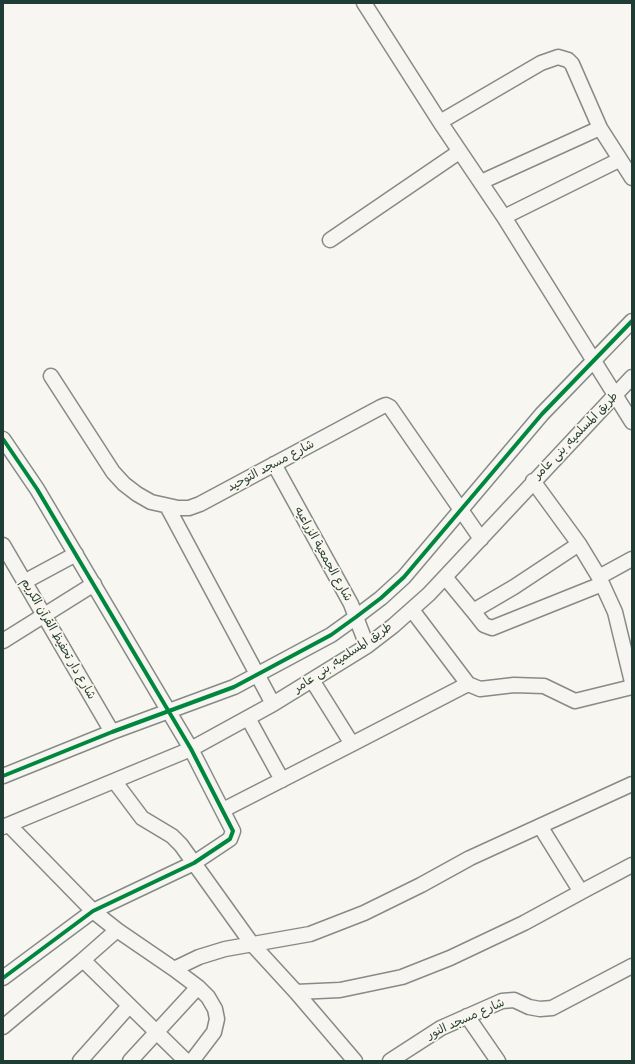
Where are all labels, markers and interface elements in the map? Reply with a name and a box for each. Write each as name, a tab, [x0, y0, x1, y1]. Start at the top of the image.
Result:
street label: طريق المسلميه, بنى عامر	[531, 389, 621, 483]
street label: شارع مسجد التوحيد	[225, 437, 317, 495]
street label: شارع الجمعية الزراعيه	[291, 504, 355, 604]
street label: شارع دار تحفيظ القرآن الكريم	[17, 576, 99, 702]
street label: طريق المسلميه, بنى عامر	[291, 620, 395, 696]
street label: شارع مسجد النور	[425, 996, 507, 1042]

